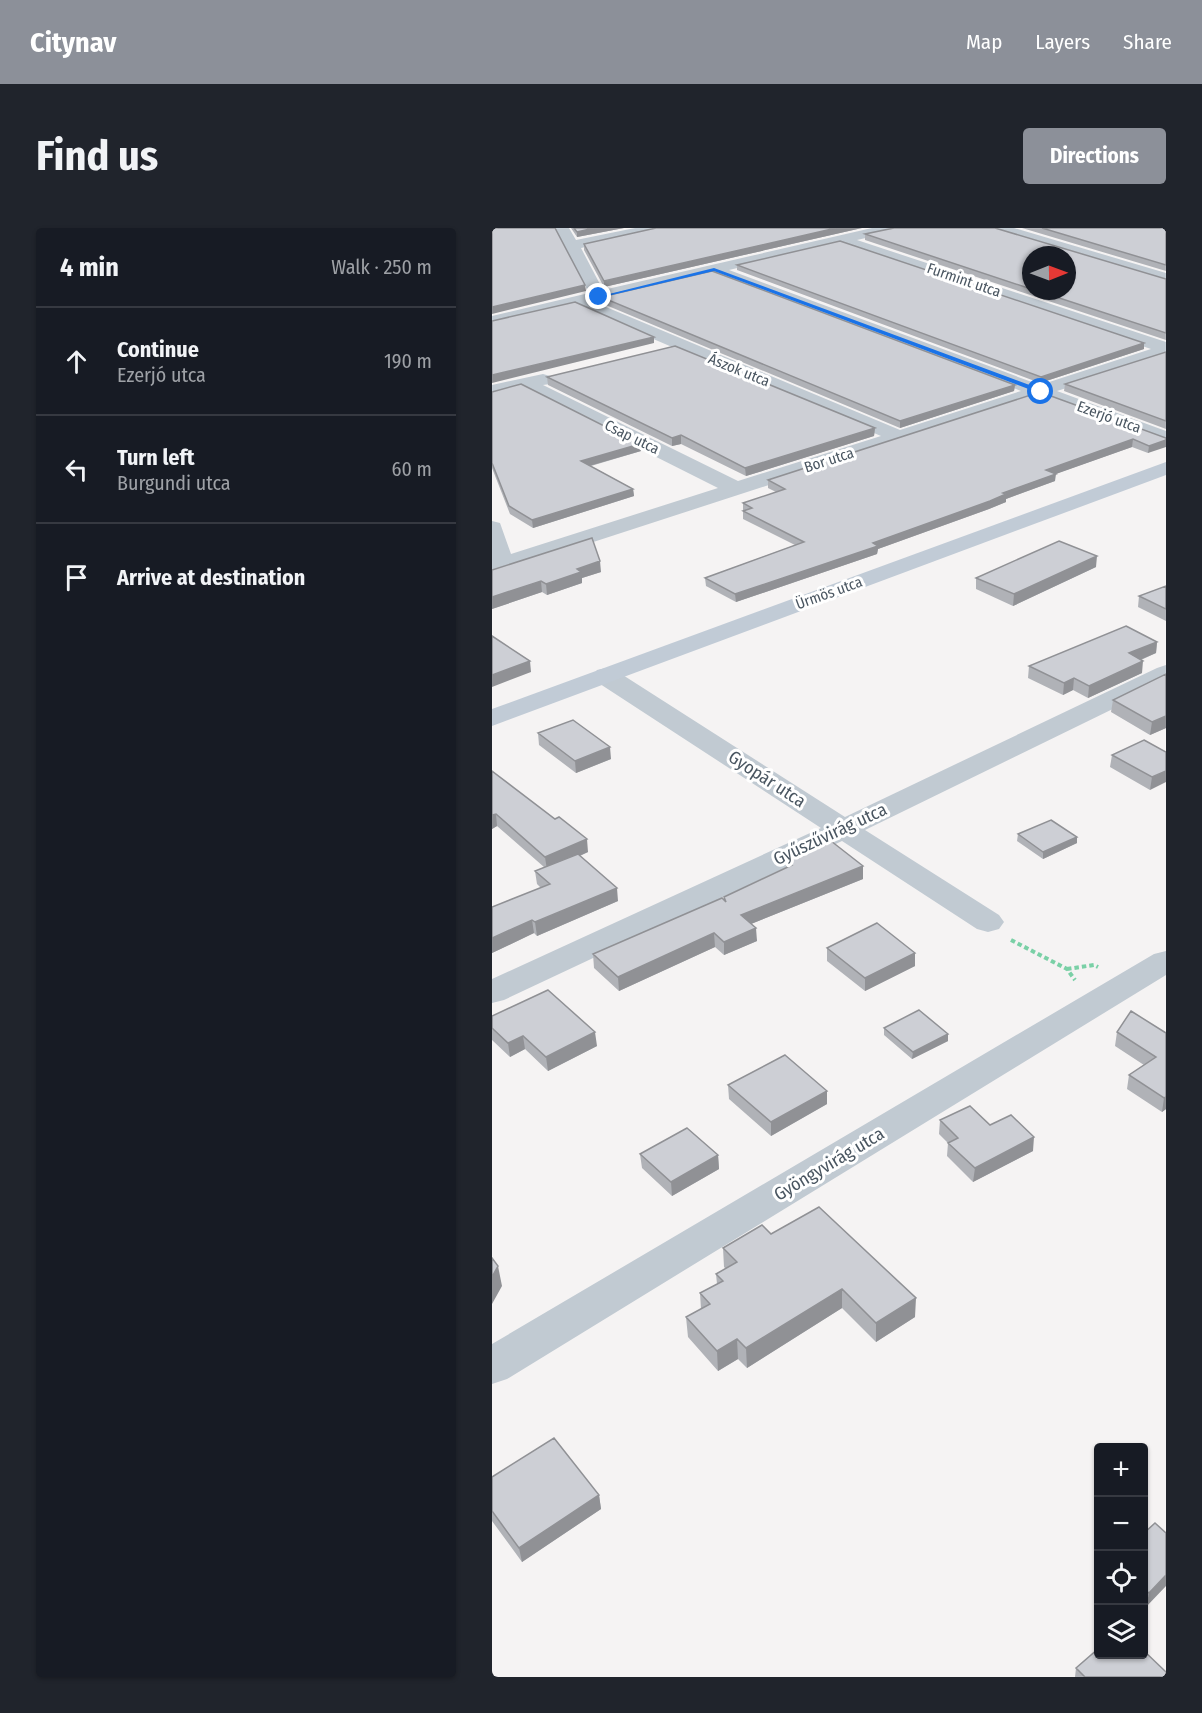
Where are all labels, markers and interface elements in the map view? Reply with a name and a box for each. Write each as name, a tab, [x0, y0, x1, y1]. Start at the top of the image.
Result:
text: Citynav	[30, 26, 116, 59]
text: Map	[966, 29, 1002, 55]
text: Layers	[1035, 29, 1090, 55]
text: Share	[1123, 29, 1172, 55]
button: Directions	[1023, 128, 1166, 184]
text: Find us	[36, 131, 158, 181]
north arrow	[1022, 246, 1076, 300]
text: 4 min	[60, 252, 119, 283]
text: Walk · 250 m	[331, 255, 432, 279]
street label: Furmint utca	[925, 259, 1003, 301]
route end	[585, 283, 611, 309]
text: Continue	[117, 336, 199, 363]
icon: ahead	[60, 345, 93, 378]
text: 190 m	[384, 349, 432, 373]
street label: Ászok utca	[706, 350, 772, 390]
text: Ezerjó utca	[117, 363, 206, 387]
route start	[1027, 378, 1053, 404]
street label: Ezerjó utca	[1075, 397, 1143, 437]
street label: Csap utca	[602, 416, 662, 458]
text: Turn left	[117, 444, 195, 471]
street label: Bor utca	[802, 444, 856, 476]
icon: left	[60, 453, 93, 486]
text: 60 m	[392, 457, 432, 481]
text: Burgundi utca	[117, 471, 231, 495]
icon: arrive	[60, 561, 93, 594]
text: Arrive at destination	[117, 564, 305, 591]
street label: Ürmös utca	[793, 573, 865, 613]
street label: Gyopár utca	[724, 746, 810, 812]
street label: Gyűszűvirág utca	[770, 798, 890, 870]
street label: Gyöngyvirág utca	[770, 1122, 888, 1206]
map controls	[1094, 1443, 1148, 1659]
button: +	[1094, 1443, 1148, 1497]
button: −	[1094, 1497, 1148, 1551]
button: locate	[1094, 1551, 1148, 1605]
button: layers	[1094, 1605, 1148, 1659]

